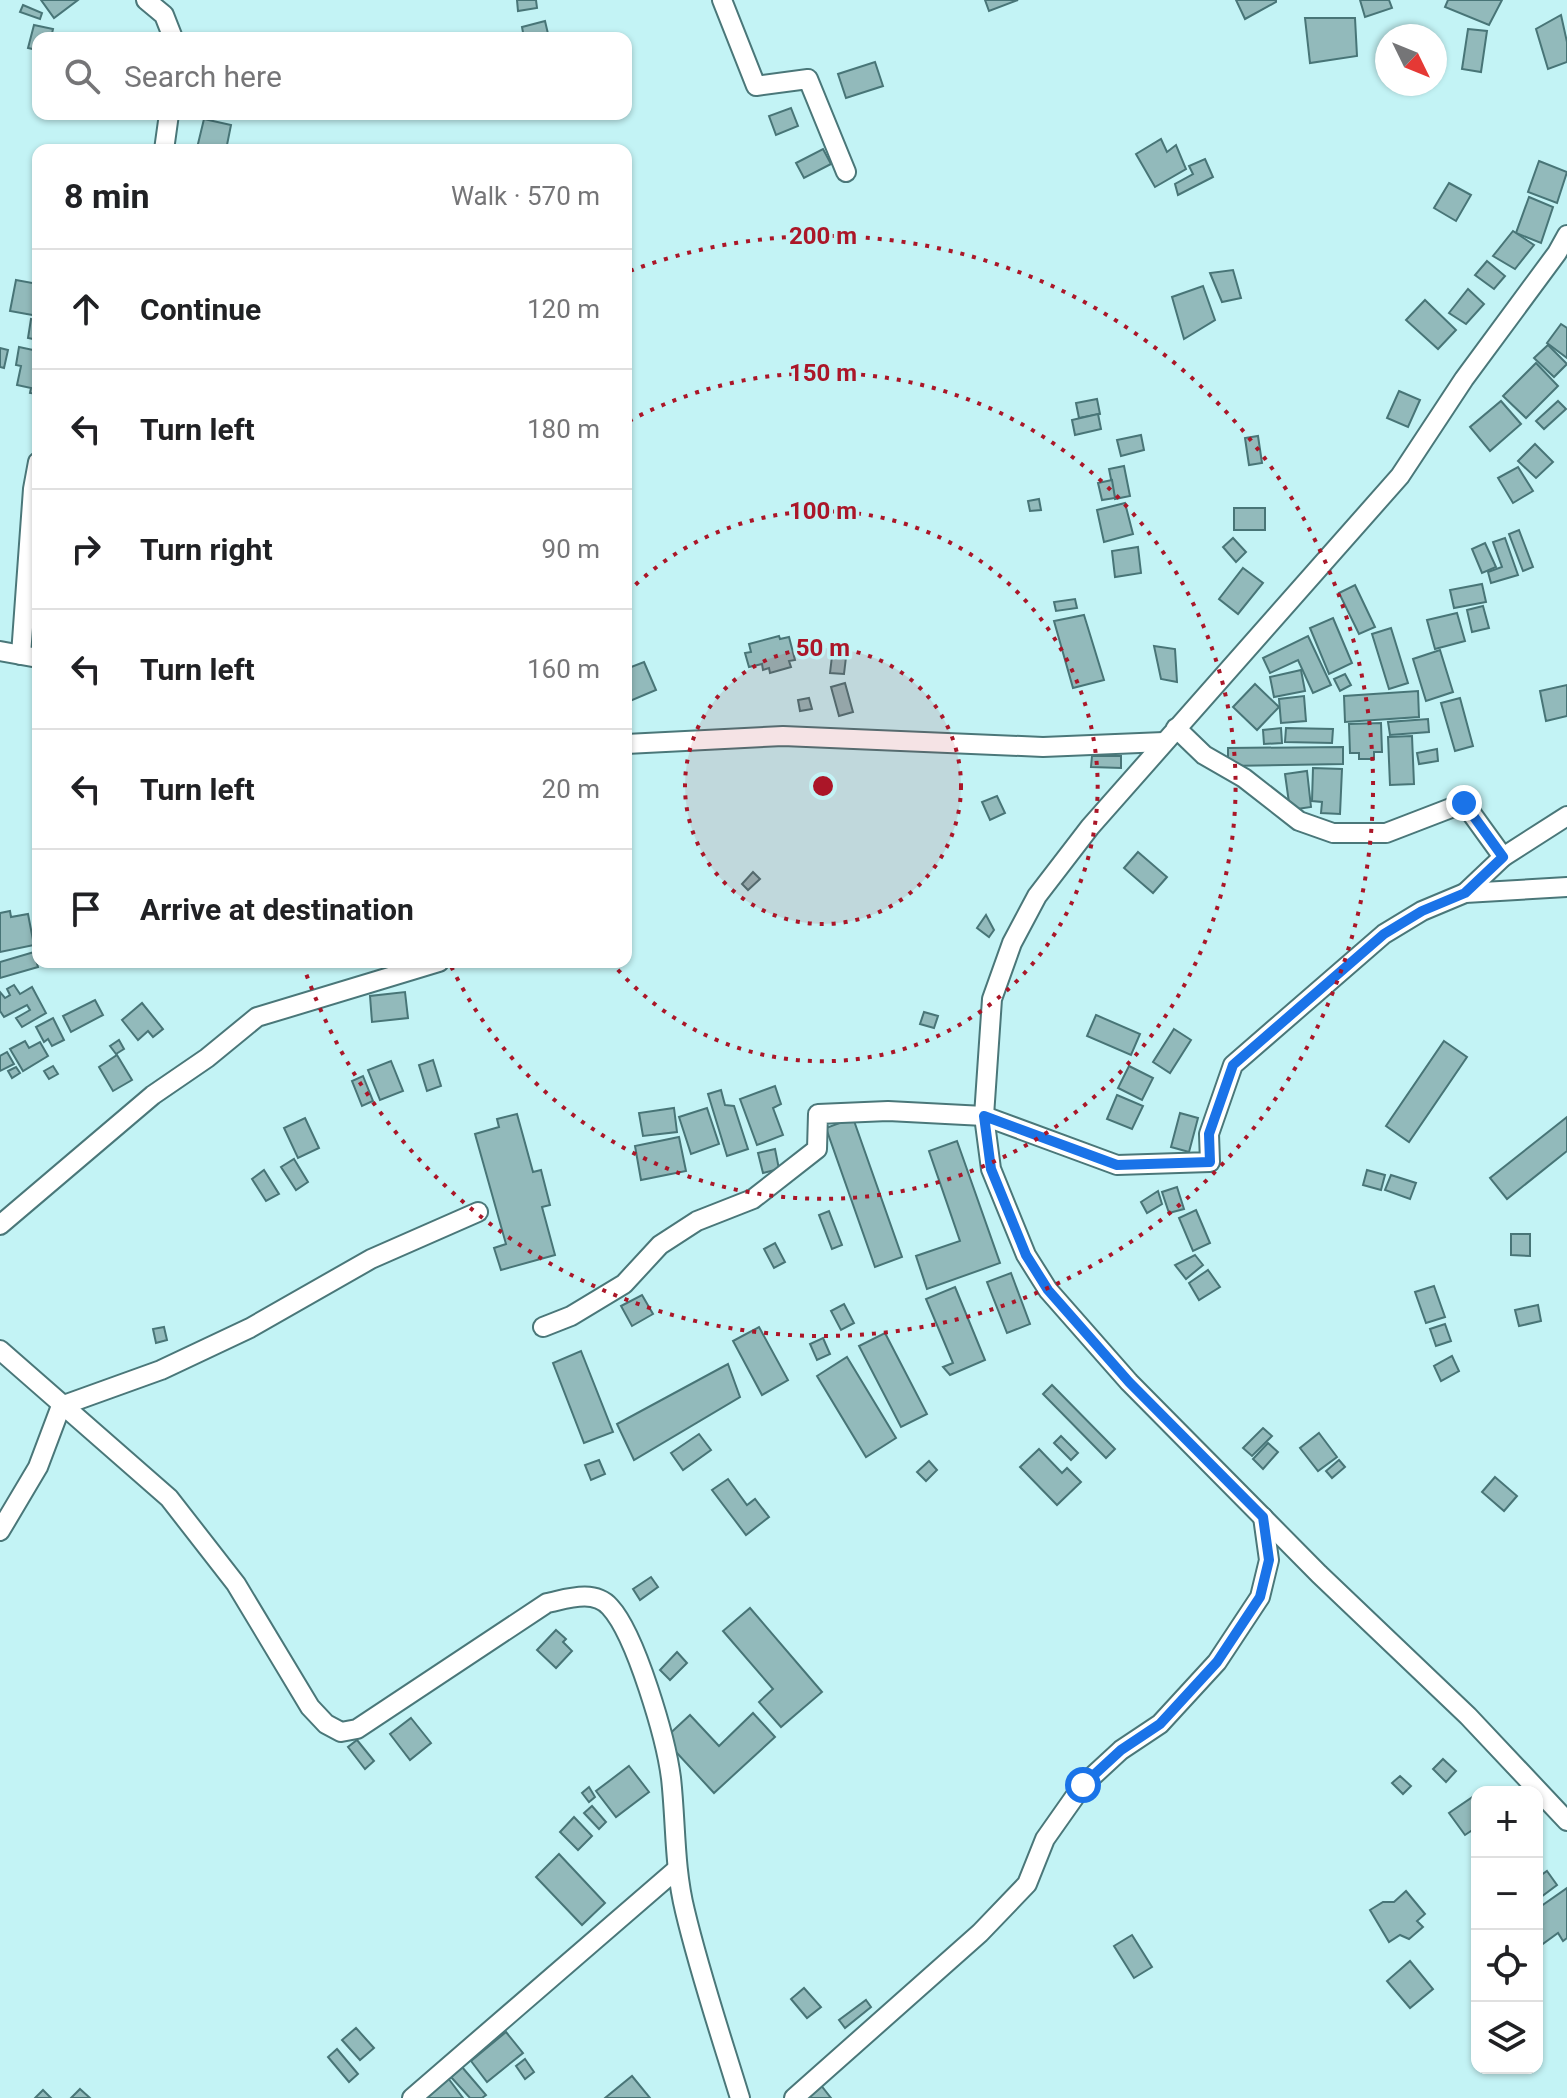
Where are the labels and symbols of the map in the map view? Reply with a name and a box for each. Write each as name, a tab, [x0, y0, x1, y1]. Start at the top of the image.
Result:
north arrow	[1375, 24, 1447, 96]
text: 200 m	[789, 222, 857, 250]
text: 150 m	[789, 359, 857, 387]
text: 100 m	[789, 497, 857, 525]
text: 50 m	[796, 634, 850, 662]
centre of rings	[809, 772, 837, 800]
route end	[1446, 785, 1482, 821]
route start	[1065, 1767, 1101, 1803]

